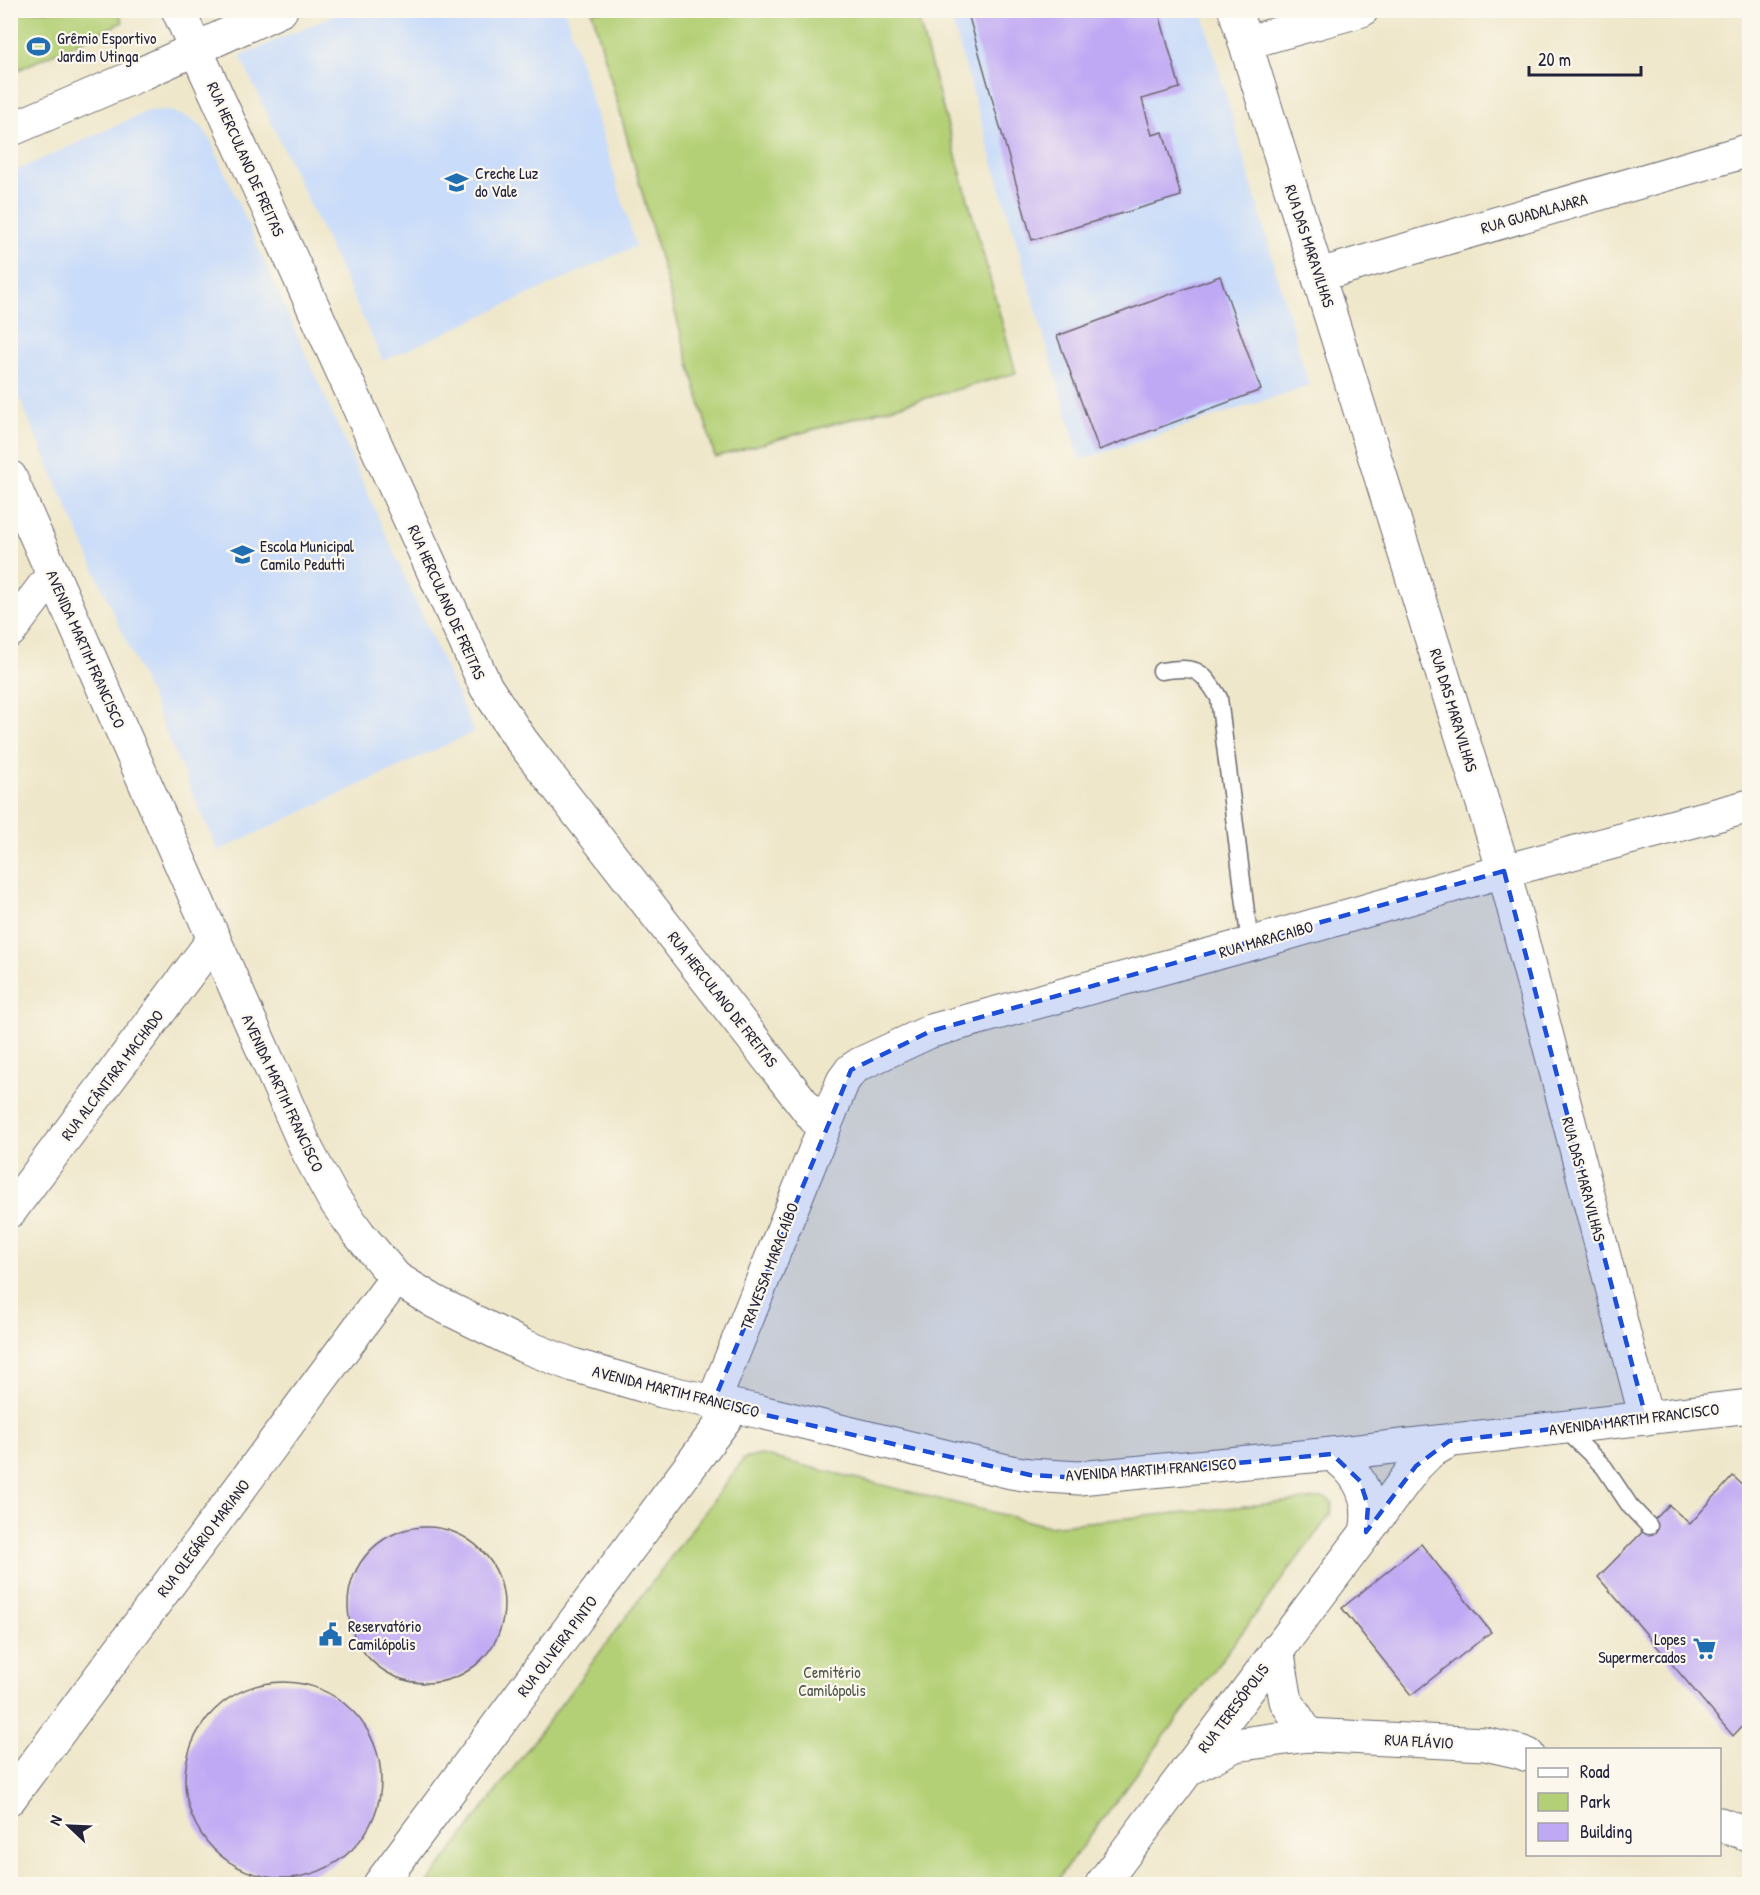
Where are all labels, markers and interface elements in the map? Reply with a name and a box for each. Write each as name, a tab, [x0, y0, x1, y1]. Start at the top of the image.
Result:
place label: Grêmio Esportivo Jardim Utinga	[57, 27, 157, 67]
sports icon: Grêmio Esportivo Jardim Utinga	[26, 34, 52, 60]
scale bar	[1529, 39, 1642, 77]
text: 20 m	[1538, 47, 1571, 72]
street label: RUA HERCULANO DE FREITAS	[202, 78, 290, 240]
place label: Creche Luz do Vale	[475, 162, 539, 202]
school or university icon: Creche Luz do Vale	[444, 169, 470, 195]
street label: RUA DAS MARAVILHAS	[1280, 182, 1340, 311]
street label: RUA GUADALAJARA	[1478, 187, 1590, 239]
street label: RUA HERCULANO DE FREITAS	[403, 521, 491, 683]
place label: Escola Municipal Camilo Pedutti	[260, 535, 355, 575]
school or university icon: Escola Municipal Camilo Pedutti	[229, 542, 255, 568]
street label: AVENIDA MARTIM FRANCISCO	[41, 566, 131, 732]
street label: RUA DAS MARAVILHAS	[1425, 646, 1483, 775]
street label: RUA MARACAIBO	[1216, 915, 1316, 963]
street label: RUA HERCULANO DE FREITAS	[663, 926, 783, 1072]
street label: RUA ALCÂNTARA MACHADO	[56, 1005, 168, 1145]
street label: AVENIDA MARTIM FRANCISCO	[237, 1011, 329, 1175]
street label: RUA DAS MARAVILHAS	[1557, 1114, 1611, 1244]
street label: TRAVESSA MARACAÍBO	[735, 1199, 803, 1333]
street label: AVENIDA MARTIM FRANCISCO	[590, 1360, 762, 1422]
street label: AVENIDA MARTIM FRANCISCO	[1548, 1398, 1720, 1440]
street label: AVENIDA MARTIM FRANCISCO	[1065, 1452, 1237, 1486]
street label: RUA OLEGÁRIO MARIANO	[151, 1475, 255, 1601]
street label: RUA OLIVEIRA PINTO	[512, 1591, 602, 1701]
place label: Reservatório Camilópolis	[348, 1615, 422, 1655]
public building icon: Reservatório Camilópolis	[317, 1622, 343, 1648]
place label: Lopes Supermercados	[1598, 1628, 1686, 1668]
supermarket icon: Lopes Supermercados	[1691, 1635, 1717, 1661]
street label: RUA TERESÓPOLIS	[1192, 1658, 1274, 1757]
park label: Cemitério Camilópolis	[798, 1661, 866, 1701]
street label: RUA FLÁVIO	[1384, 1728, 1454, 1754]
legend	[1526, 1748, 1721, 1856]
text: Road	[1580, 1759, 1610, 1784]
text: Park	[1580, 1789, 1611, 1814]
north arrow	[39, 1796, 99, 1856]
text: N	[43, 1811, 67, 1828]
text: Building	[1580, 1819, 1632, 1844]

